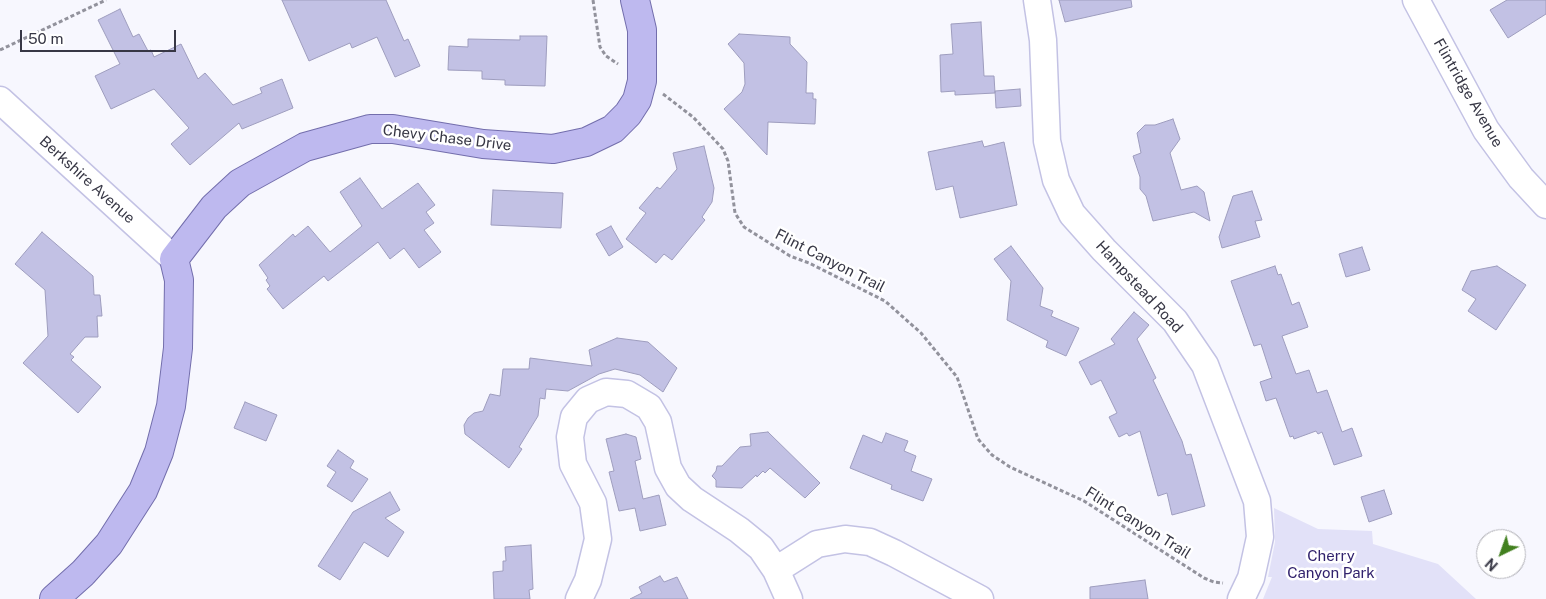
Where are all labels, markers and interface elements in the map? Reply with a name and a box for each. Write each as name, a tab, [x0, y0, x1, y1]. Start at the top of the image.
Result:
scale bar	[22, 20, 179, 52]
text: 50 m	[28, 30, 63, 47]
street label: Flintridge Avenue	[1430, 35, 1506, 151]
street label: Chevy Chase Drive	[382, 121, 512, 155]
street label: Berkshire Avenue	[36, 132, 138, 228]
street label: Flint Canyon Trail	[772, 225, 888, 297]
street label: Hampstead Road	[1092, 237, 1186, 337]
street label: Flint Canyon Trail	[1082, 483, 1194, 563]
north arrow	[1476, 529, 1526, 579]
park label: Cherry Canyon Park	[1287, 547, 1375, 582]
text: N	[1482, 555, 1501, 574]

